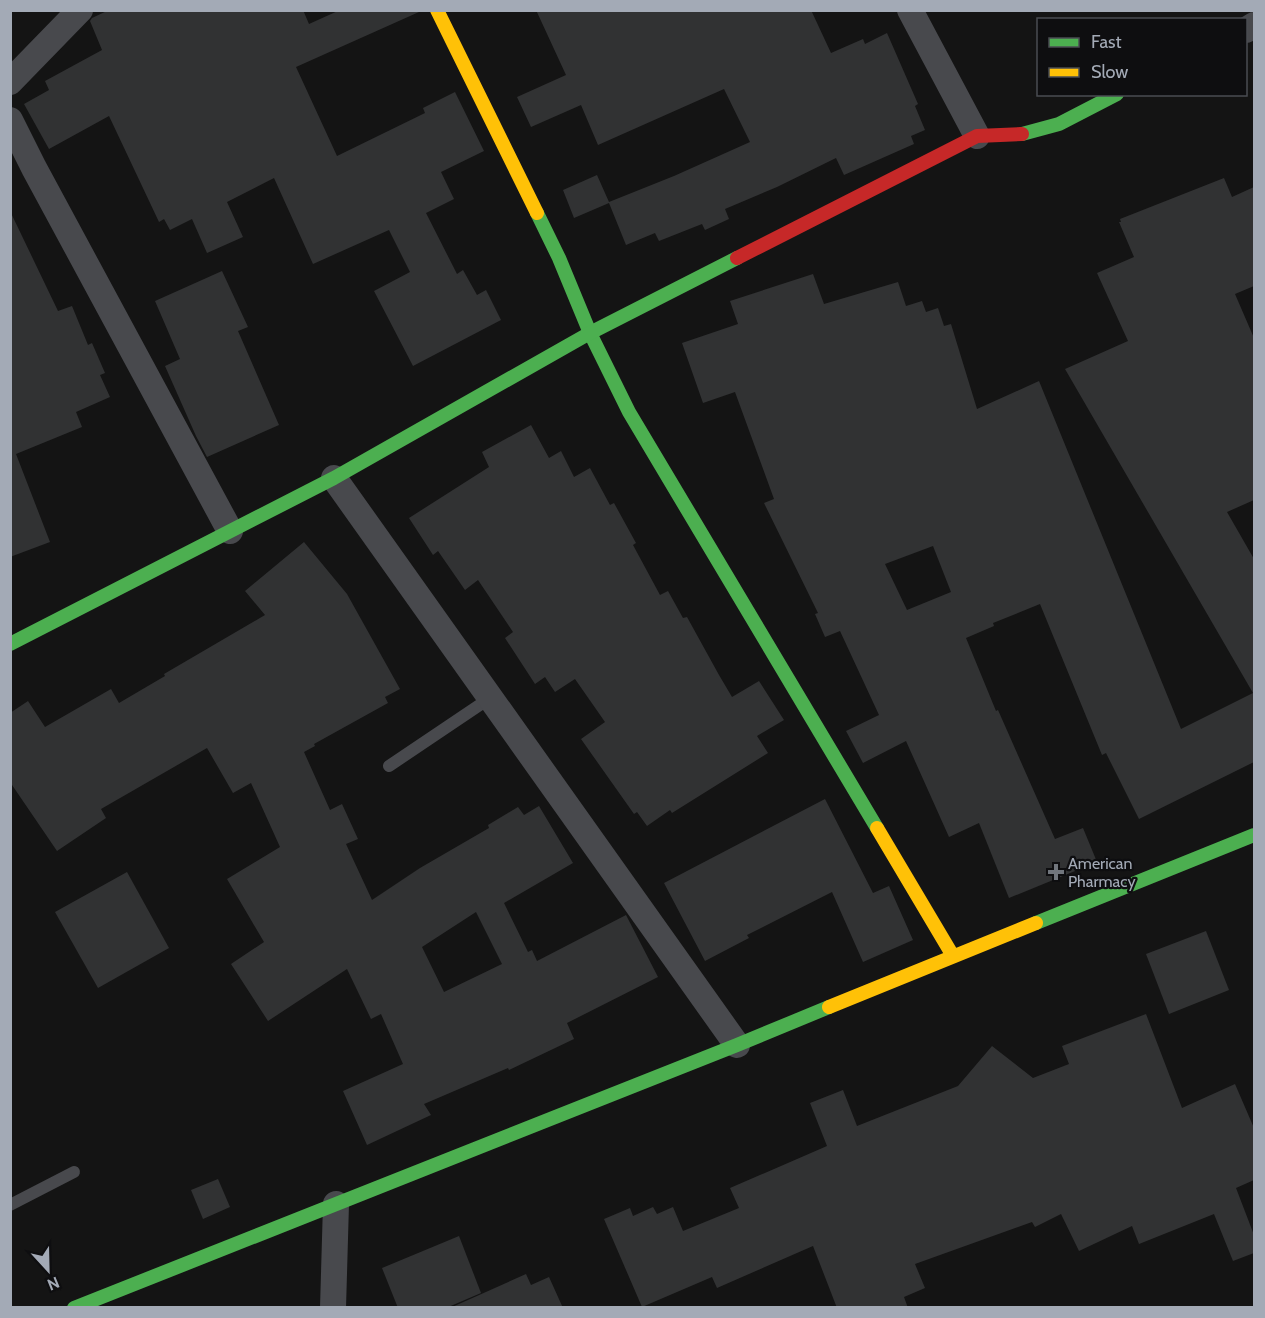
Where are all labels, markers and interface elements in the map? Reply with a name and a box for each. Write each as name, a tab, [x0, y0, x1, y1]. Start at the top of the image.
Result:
legend	[1037, 18, 1247, 96]
text: Fast	[1091, 31, 1122, 53]
text: Slow	[1091, 61, 1128, 83]
place label: American Pharmacy	[1068, 854, 1136, 891]
marker: American Pharmacy	[1049, 865, 1063, 879]
north arrow	[18, 1240, 78, 1300]
text: N	[45, 1273, 62, 1294]

